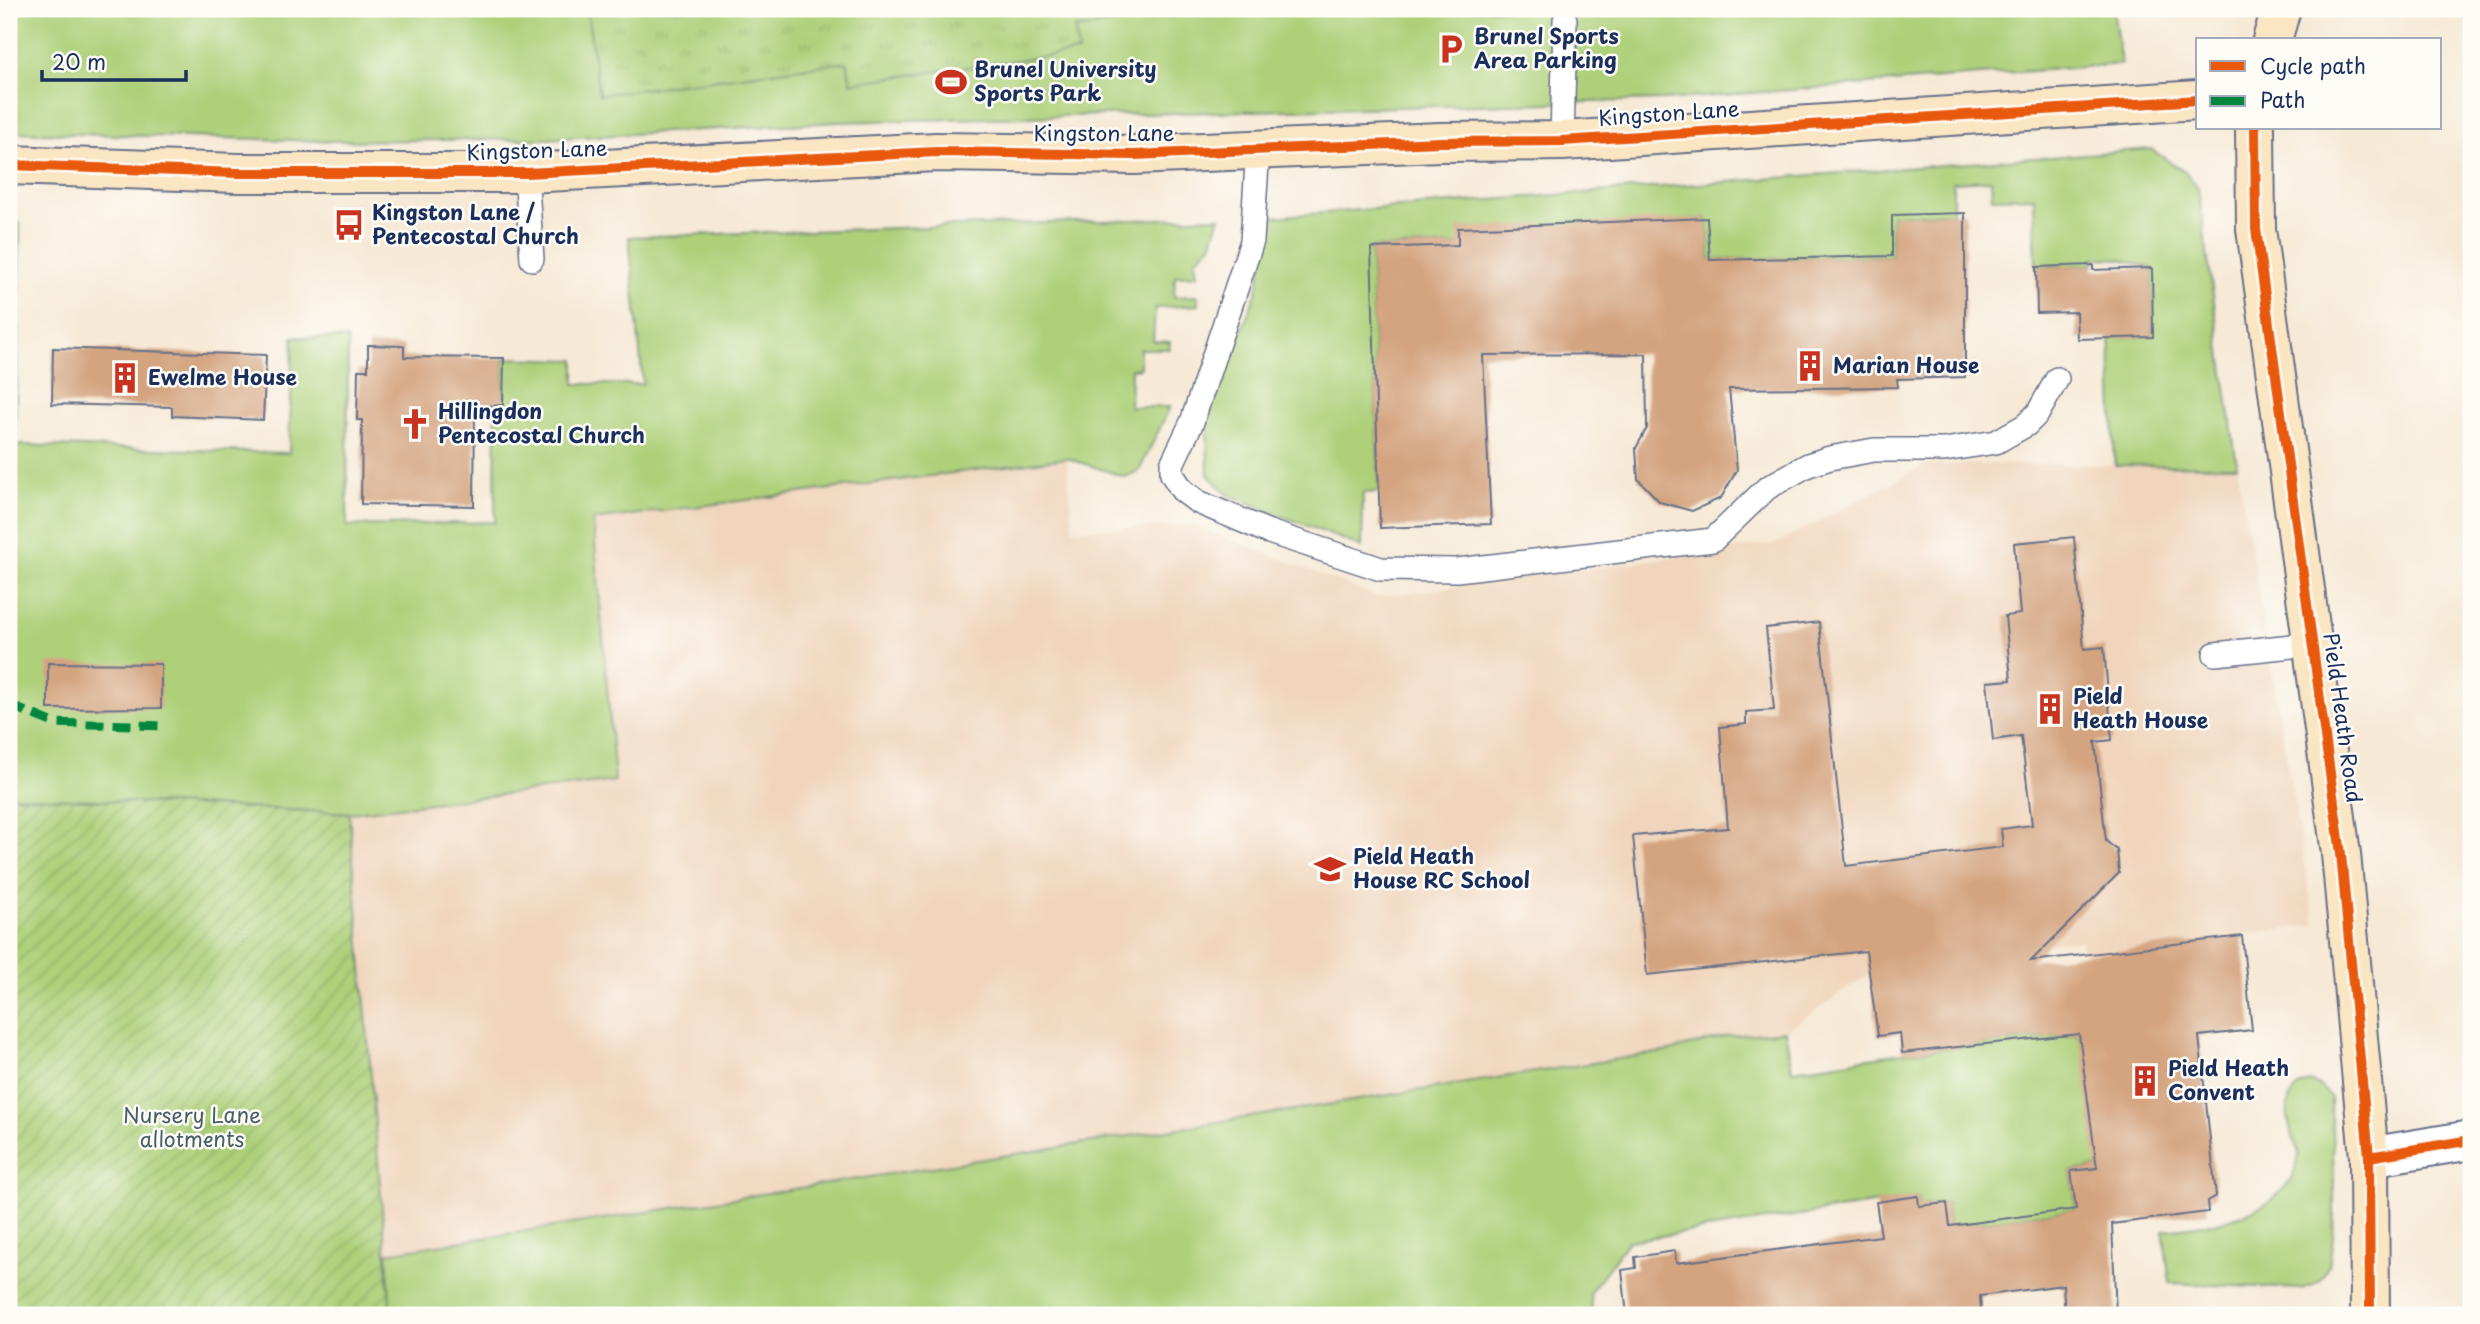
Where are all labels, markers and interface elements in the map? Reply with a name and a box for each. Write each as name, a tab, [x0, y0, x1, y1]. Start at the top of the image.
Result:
place label: Brunel Sports Area Parking	[1474, 19, 1619, 75]
parking icon: Brunel Sports Area Parking	[1434, 32, 1468, 66]
scale bar	[42, 38, 186, 82]
legend	[2196, 38, 2442, 130]
text: 20 m	[52, 45, 106, 77]
text: Cycle path	[2260, 49, 2366, 81]
place label: Brunel University Sports Park	[974, 52, 1157, 108]
sports icon: Brunel University Sports Park	[934, 65, 968, 99]
text: Path	[2260, 83, 2305, 115]
street label: Kingston Lane	[1597, 91, 1740, 133]
street label: Kingston Lane	[1033, 116, 1175, 148]
street label: Kingston Lane	[466, 131, 608, 167]
place label: Kingston Lane / Pentecostal Church	[372, 195, 579, 251]
bus stop icon: Kingston Lane / Pentecostal Church	[332, 208, 366, 242]
place label: Marian House	[1833, 348, 1980, 380]
building icon: Marian House	[1793, 349, 1827, 383]
place label: Ewelme House	[148, 360, 297, 392]
building icon: Ewelme House	[108, 361, 142, 395]
place label: Hillingdon Pentecostal Church	[438, 394, 645, 450]
church icon: Hillingdon Pentecostal Church	[398, 407, 432, 441]
street label: Pield Heath Road	[2316, 631, 2372, 805]
place label: Pield Heath House	[2073, 679, 2208, 735]
building icon: Pield Heath House	[2033, 692, 2067, 726]
place label: Pield Heath House RC School	[1353, 839, 1530, 895]
school or university icon: Pield Heath House RC School	[1313, 852, 1347, 886]
place label: Pield Heath Convent	[2168, 1051, 2289, 1107]
building icon: Pield Heath Convent	[2128, 1064, 2162, 1098]
park label: Nursery Lane allotments	[123, 1098, 261, 1154]

